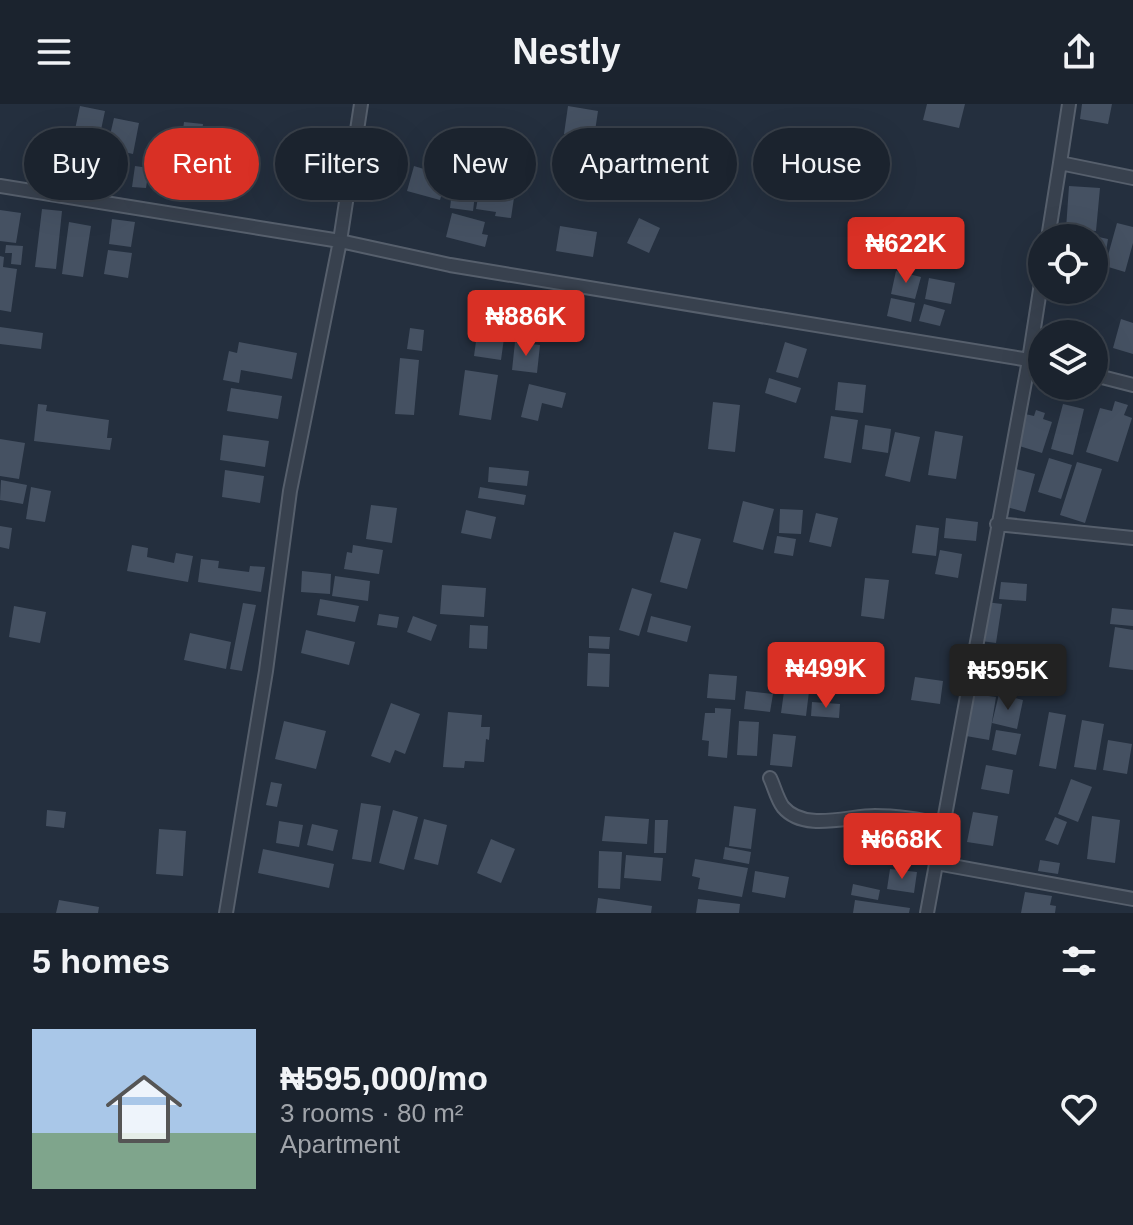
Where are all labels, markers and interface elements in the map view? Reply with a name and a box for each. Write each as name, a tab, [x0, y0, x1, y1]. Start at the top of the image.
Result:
icon: menu	[32, 30, 76, 74]
icon: share	[1057, 30, 1101, 74]
text: Nestly	[512, 31, 621, 72]
chip: Buy	[24, 128, 128, 200]
chip: Rent	[144, 128, 259, 200]
chip: Filters	[275, 128, 408, 200]
chip: New	[424, 128, 536, 200]
chip: Apartment	[552, 128, 737, 200]
chip: House	[753, 128, 890, 200]
pin: ₦622K	[850, 217, 962, 285]
map controls	[1028, 224, 1108, 400]
button: locate	[1028, 224, 1108, 304]
text: ₦622K	[866, 228, 946, 258]
pin: ₦886K	[470, 290, 582, 358]
text: ₦886K	[486, 301, 566, 331]
button: layers	[1028, 320, 1108, 400]
pin: ₦499K	[770, 642, 882, 710]
pin: ₦595K	[952, 644, 1064, 712]
text: ₦499K	[786, 653, 866, 683]
text: ₦595K	[968, 655, 1048, 685]
pin: ₦668K	[846, 813, 958, 881]
text: ₦668K	[862, 824, 942, 854]
icon: filters	[1057, 939, 1101, 983]
text: 5 homes	[32, 942, 170, 980]
text: ₦595,000/mo	[280, 1059, 488, 1097]
icon: home	[96, 1061, 192, 1157]
icon: heart	[1057, 1087, 1101, 1131]
text: 3 rooms · 80 m²	[280, 1098, 464, 1128]
text: Apartment	[280, 1129, 400, 1159]

